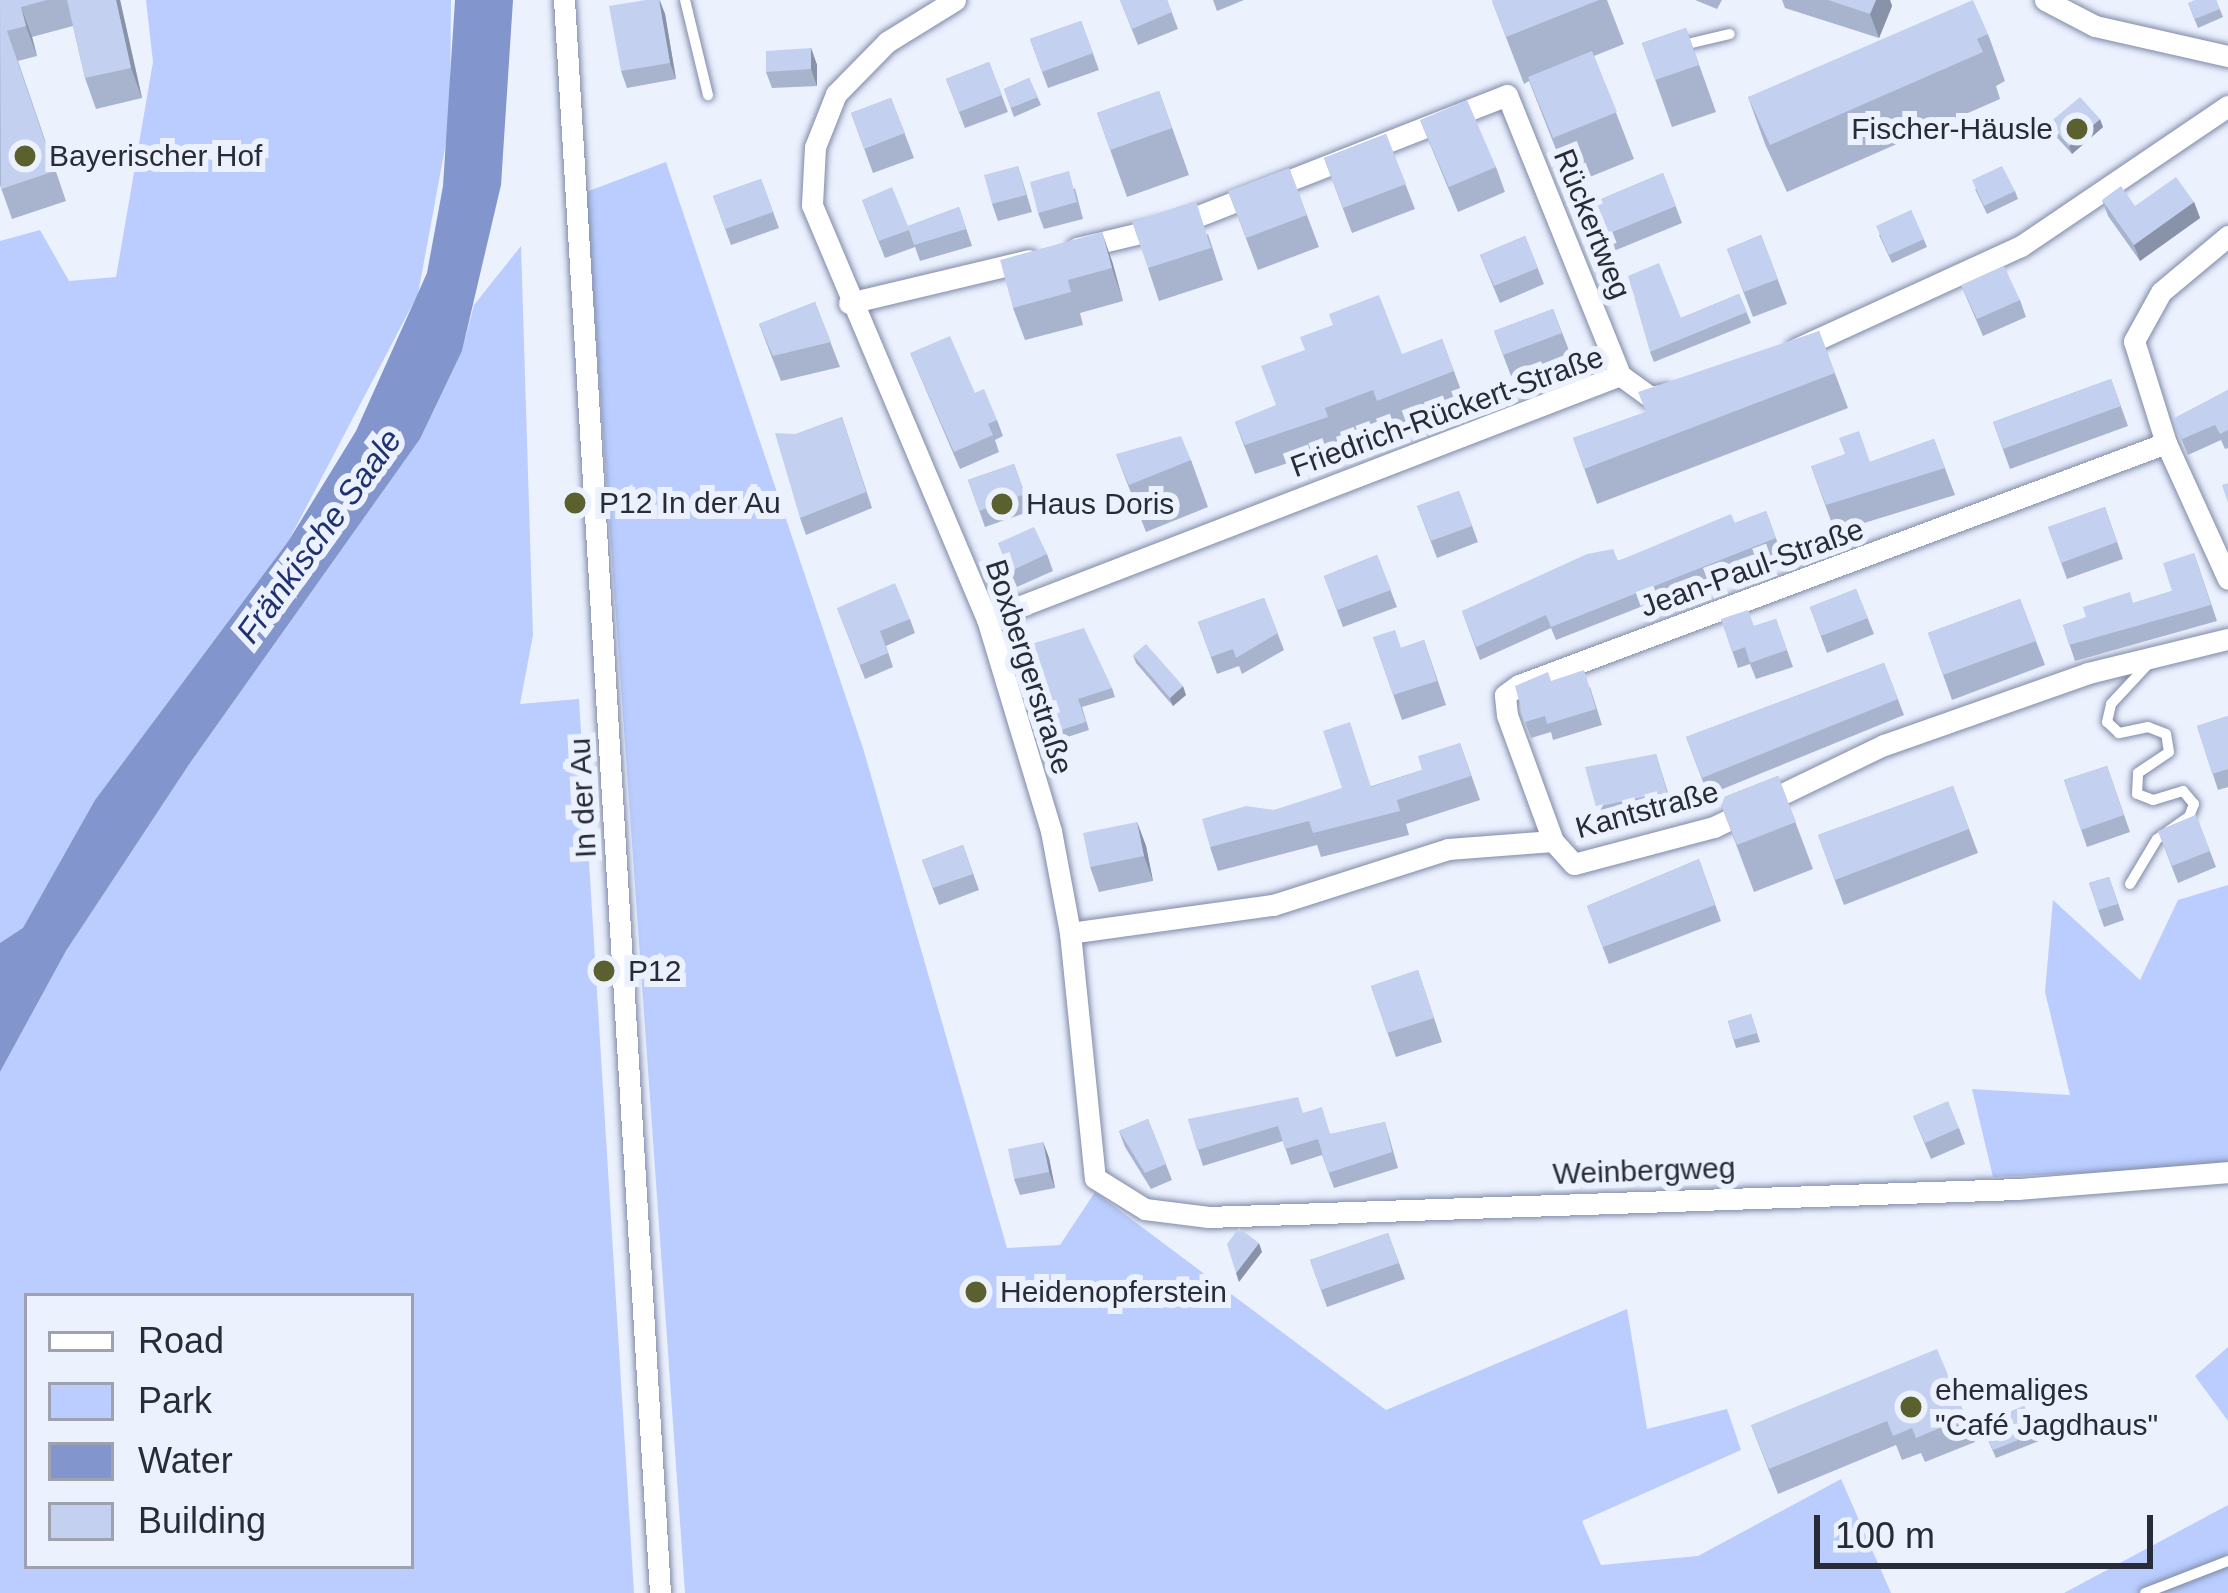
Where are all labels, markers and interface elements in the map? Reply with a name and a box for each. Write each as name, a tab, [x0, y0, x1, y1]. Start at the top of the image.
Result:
place label: Fischer-Häusle	[1851, 111, 2053, 147]
marker: Fischer-Häusle	[2064, 116, 2090, 142]
place label: Bayerischer Hof	[49, 138, 262, 174]
marker: Bayerischer Hof	[12, 143, 38, 169]
street label: Rückertweg	[1546, 144, 1638, 304]
street label: Friedrich-Rückert-Straße	[1286, 339, 1608, 485]
water label: Fränkische Saale	[228, 421, 410, 651]
place label: P12 In der Au	[599, 485, 782, 521]
place label: Haus Doris	[1026, 486, 1174, 522]
marker: P12 In der Au	[562, 490, 588, 516]
marker: Haus Doris	[989, 491, 1015, 517]
street label: Jean-Paul-Straße	[1635, 511, 1869, 625]
street label: Boxbergerstraße	[977, 555, 1081, 779]
street label: In der Au	[562, 736, 604, 860]
street label: Kantstraße	[1571, 774, 1723, 846]
place label: P12	[628, 953, 681, 989]
marker: P12	[591, 958, 617, 984]
street label: Weinbergweg	[1552, 1150, 1736, 1192]
place label: Heidenopferstein	[1000, 1274, 1227, 1310]
marker: Heidenopferstein	[963, 1279, 989, 1305]
legend	[24, 1293, 414, 1569]
text: Road	[138, 1320, 224, 1361]
place label: ehemaliges "Café Jagdhaus"	[1935, 1372, 2158, 1442]
text: Park	[138, 1380, 212, 1421]
marker: ehemaliges "Café Jagdhaus"	[1898, 1394, 1924, 1420]
text: Water	[138, 1440, 233, 1481]
scale bar	[1820, 1491, 2159, 1565]
text: Building	[138, 1500, 266, 1541]
text: 100 m	[1835, 1515, 1935, 1556]

